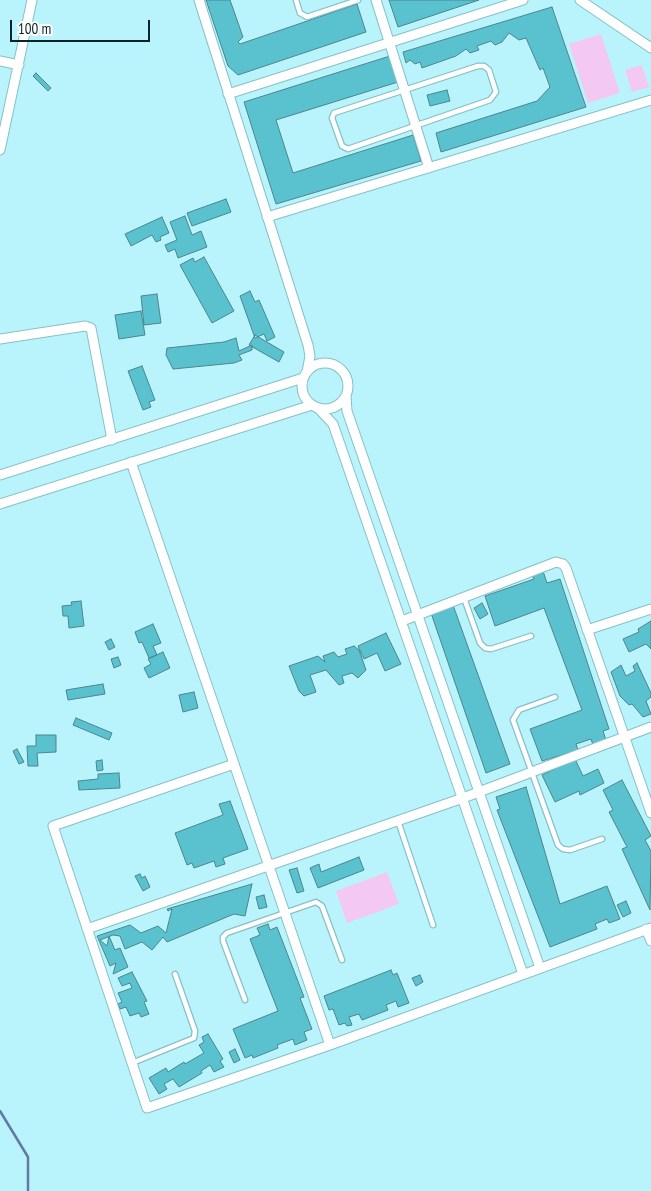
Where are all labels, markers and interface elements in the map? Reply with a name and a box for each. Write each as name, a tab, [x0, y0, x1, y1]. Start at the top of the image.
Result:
scale bar	[12, 10, 152, 42]
text: 100 m	[18, 19, 51, 38]

